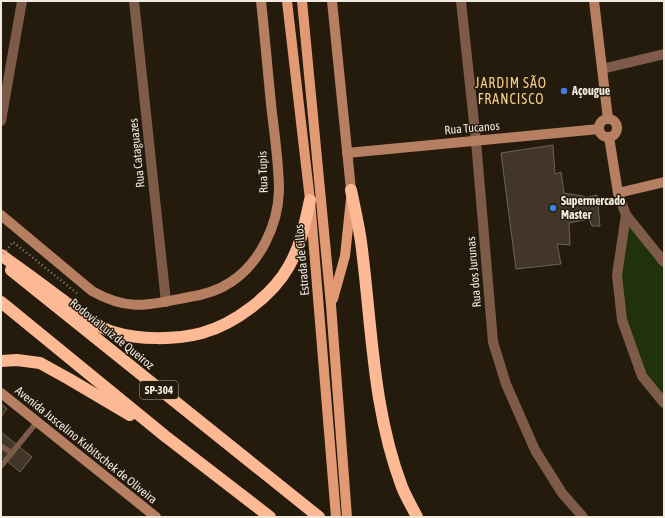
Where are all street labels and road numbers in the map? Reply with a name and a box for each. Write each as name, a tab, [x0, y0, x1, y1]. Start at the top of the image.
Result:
street label: Rua Cataguazes	[126, 118, 148, 188]
street label: Rua Tucanos	[444, 119, 500, 137]
street label: Rua Tupis	[255, 151, 271, 193]
street label: Estrada de Cillos	[292, 224, 312, 296]
street label: Rua dos Jurunas	[464, 236, 484, 308]
street label: Rodovia Luiz de Queiroz	[67, 296, 157, 373]
road number: SP-304	[140, 381, 178, 399]
street label: Avenida Juscelino Kubitschek de Oliveira	[12, 383, 160, 507]

